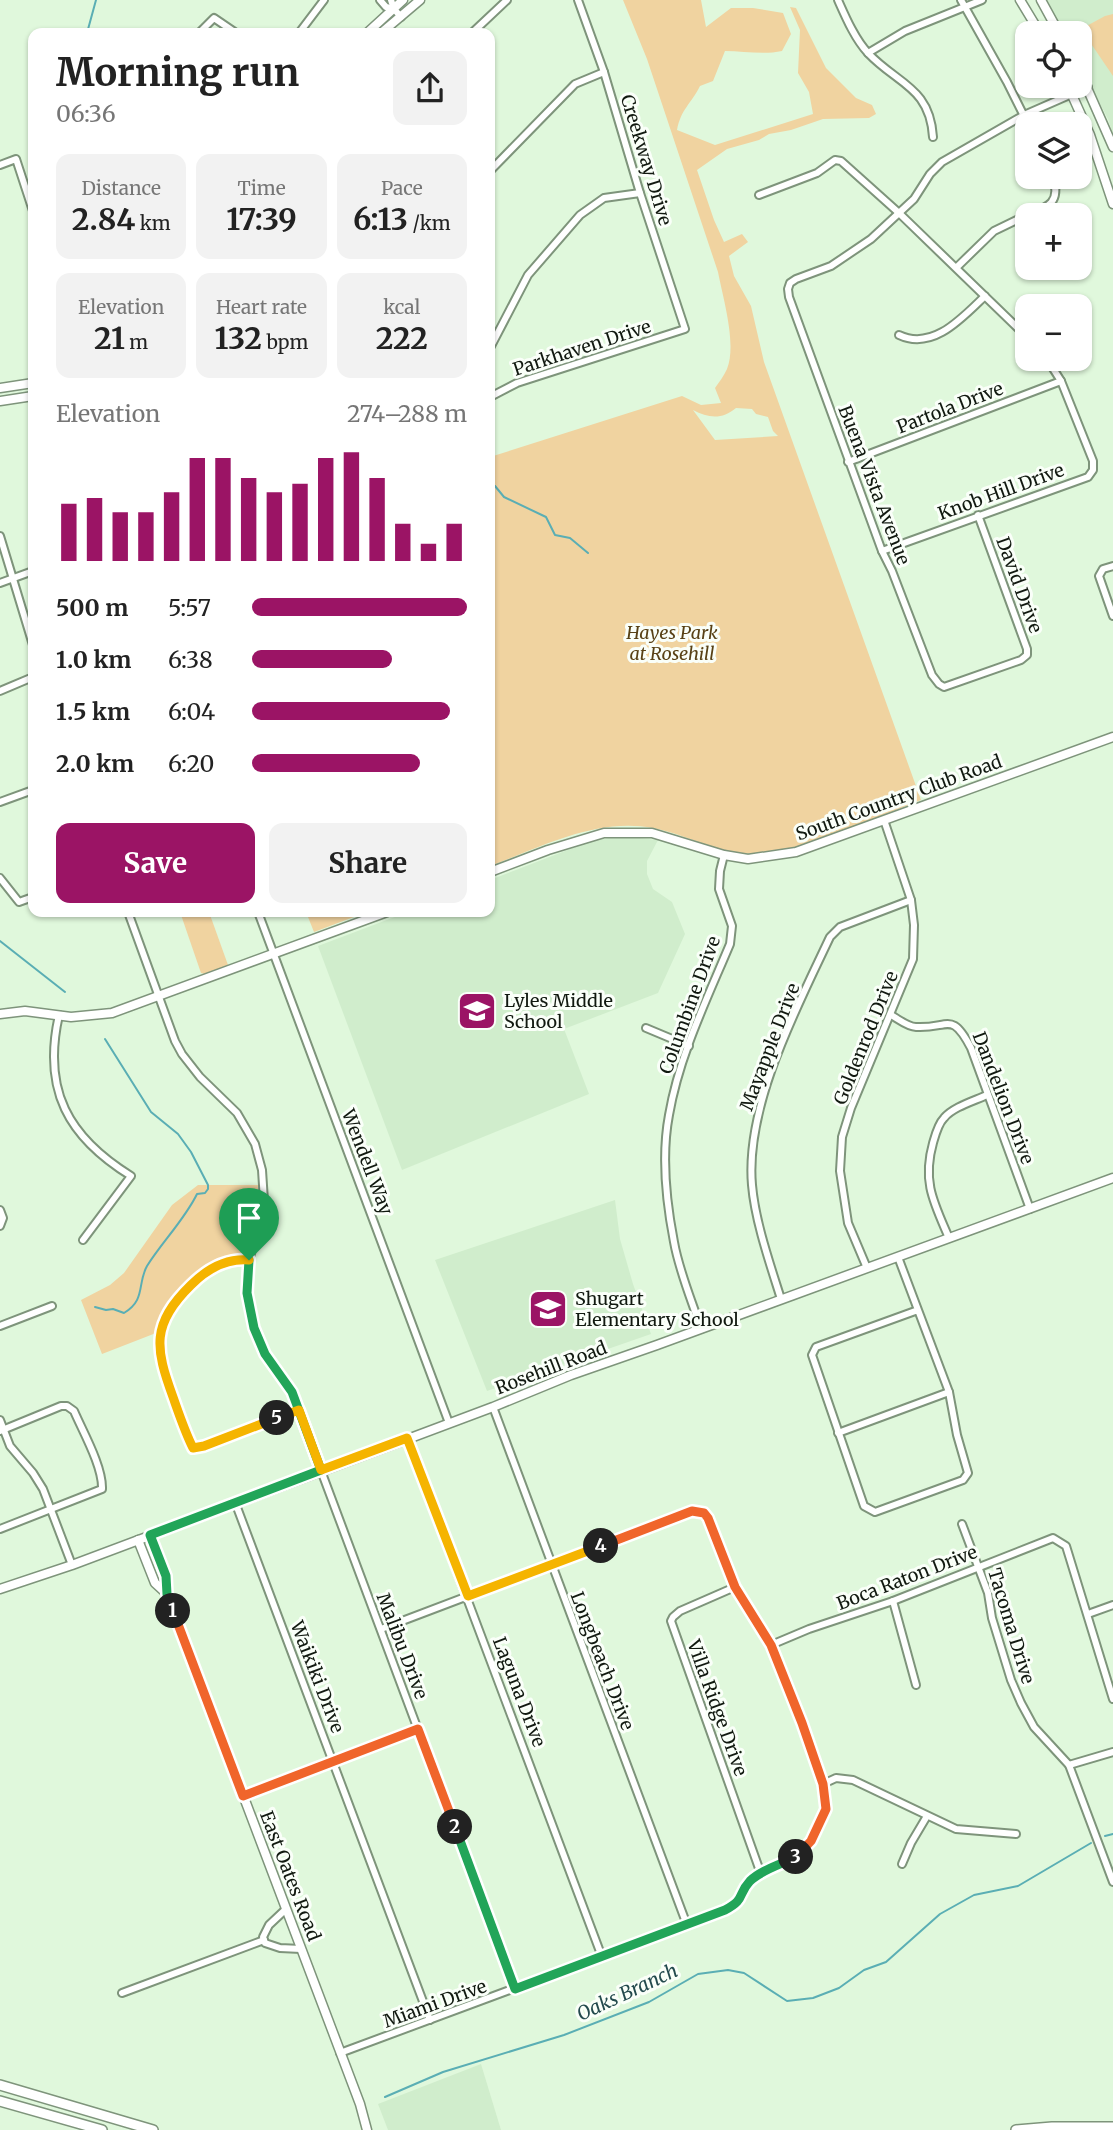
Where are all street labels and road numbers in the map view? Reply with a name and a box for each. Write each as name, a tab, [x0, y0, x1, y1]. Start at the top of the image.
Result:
street label: Creekway Drive	[616, 92, 677, 228]
street label: Parkhaven Drive	[510, 314, 654, 381]
street label: Partola Drive	[893, 377, 1006, 438]
street label: Buena Vista Avenue	[833, 402, 916, 568]
street label: Knob Hill Drive	[935, 458, 1067, 525]
street label: David Drive	[991, 534, 1048, 636]
street label: South Country Club Road	[793, 749, 1005, 846]
street label: Columbine Drive	[654, 933, 725, 1077]
street label: Goldenrod Drive	[828, 968, 903, 1108]
street label: Mayapple Drive	[735, 980, 804, 1114]
street label: Dandelion Drive	[968, 1028, 1039, 1167]
street label: Wendell Way	[336, 1105, 398, 1218]
street label: Rosehill Road	[492, 1336, 610, 1399]
street label: Boca Raton Drive	[833, 1540, 980, 1615]
street label: Tacoma Drive	[983, 1565, 1040, 1687]
street label: Longbeach Drive	[565, 1588, 639, 1733]
street label: Malibu Drive	[372, 1589, 433, 1702]
street label: Waikiki Drive	[285, 1617, 349, 1736]
street label: Laguna Drive	[488, 1633, 551, 1750]
street label: Villa Ridge Drive	[682, 1636, 753, 1779]
street label: East Oates Road	[255, 1808, 326, 1944]
street label: Miami Drive	[380, 1974, 489, 2033]

